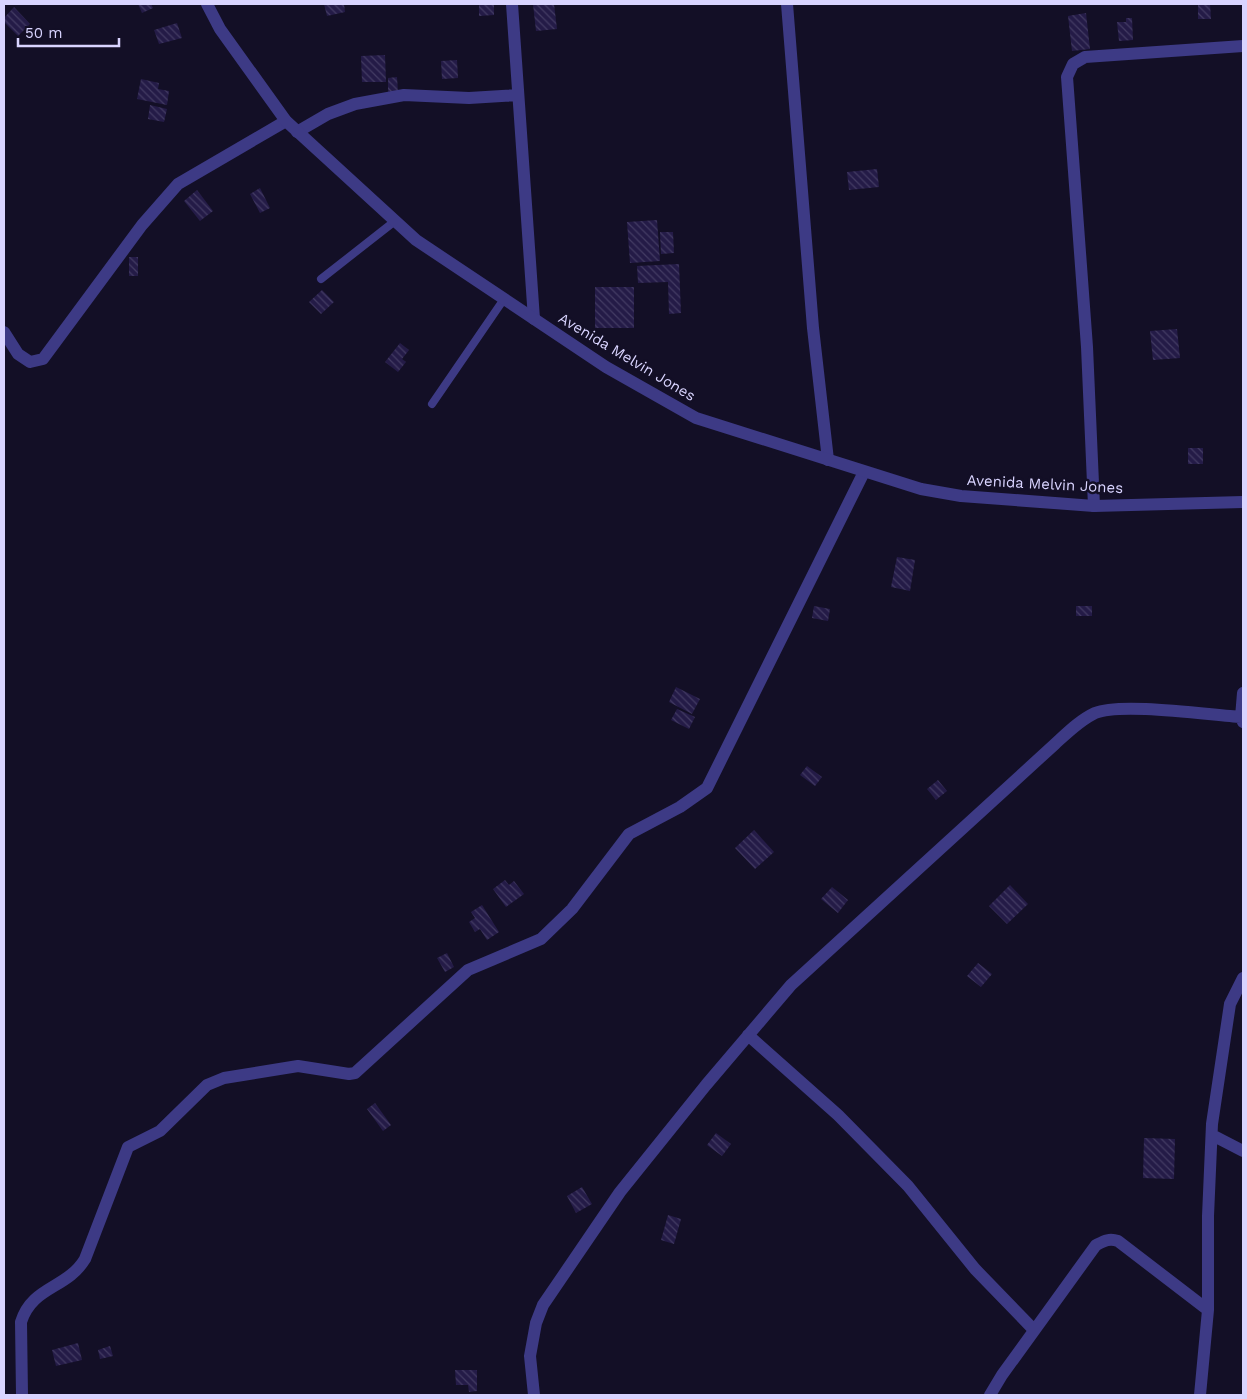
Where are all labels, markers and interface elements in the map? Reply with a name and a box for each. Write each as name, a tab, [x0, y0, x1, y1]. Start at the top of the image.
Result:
scale bar	[18, 15, 119, 47]
text: 50 m	[25, 24, 62, 42]
street label: Avenida Melvin Jones	[555, 309, 699, 405]
street label: Avenida Melvin Jones	[966, 471, 1124, 497]

